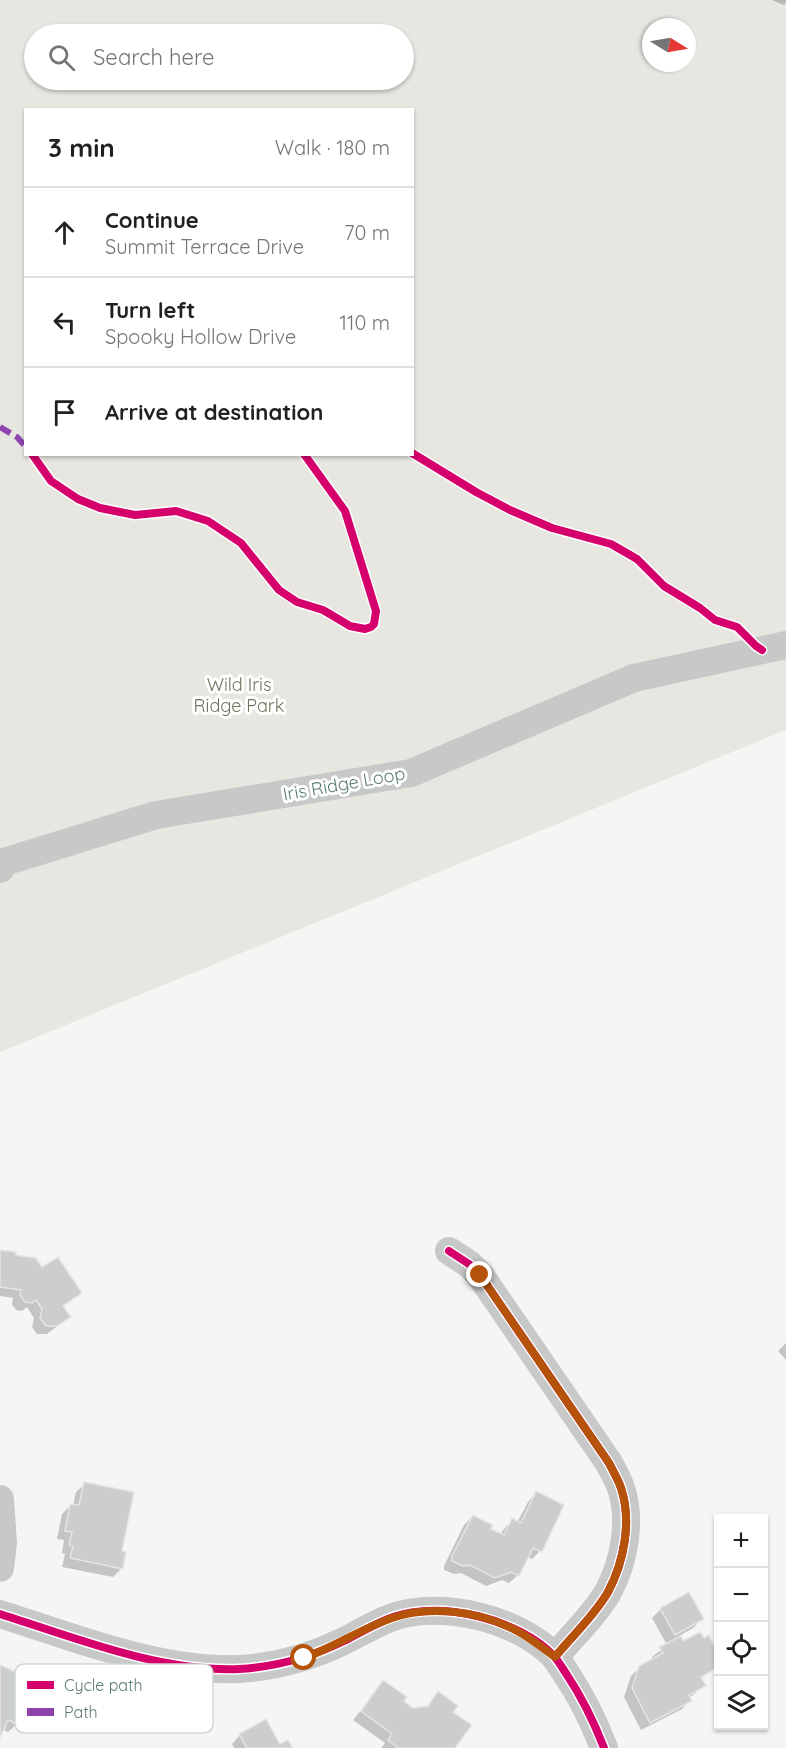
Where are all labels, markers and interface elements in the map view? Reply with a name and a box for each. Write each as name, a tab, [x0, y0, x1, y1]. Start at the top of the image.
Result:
north arrow	[642, 18, 696, 72]
search box	[24, 24, 414, 90]
icon: search	[45, 41, 78, 74]
text: Search here	[93, 43, 214, 71]
text: 3 min	[48, 131, 115, 164]
text: Walk · 180 m	[275, 135, 390, 160]
text: Continue	[105, 206, 199, 234]
icon: ahead	[48, 216, 81, 249]
text: 70 m	[344, 220, 390, 245]
text: Summit Terrace Drive	[105, 234, 304, 259]
text: Turn left	[105, 296, 195, 324]
icon: left	[48, 306, 81, 339]
text: 110 m	[340, 310, 390, 335]
text: Spooky Hollow Drive	[105, 324, 296, 349]
icon: arrive	[48, 396, 81, 429]
text: Arrive at destination	[105, 398, 323, 426]
park label: Wild Iris Ridge Park	[194, 673, 284, 717]
street label: Iris Ridge Loop	[281, 761, 407, 806]
route end	[466, 1261, 492, 1287]
map controls	[714, 1514, 768, 1730]
button: +	[714, 1514, 768, 1568]
button: −	[714, 1568, 768, 1622]
button: locate	[714, 1622, 768, 1676]
route start	[290, 1644, 316, 1670]
legend	[15, 1664, 213, 1733]
text: Cycle path	[64, 1675, 143, 1695]
button: layers	[714, 1676, 768, 1730]
text: Path	[64, 1702, 98, 1722]

